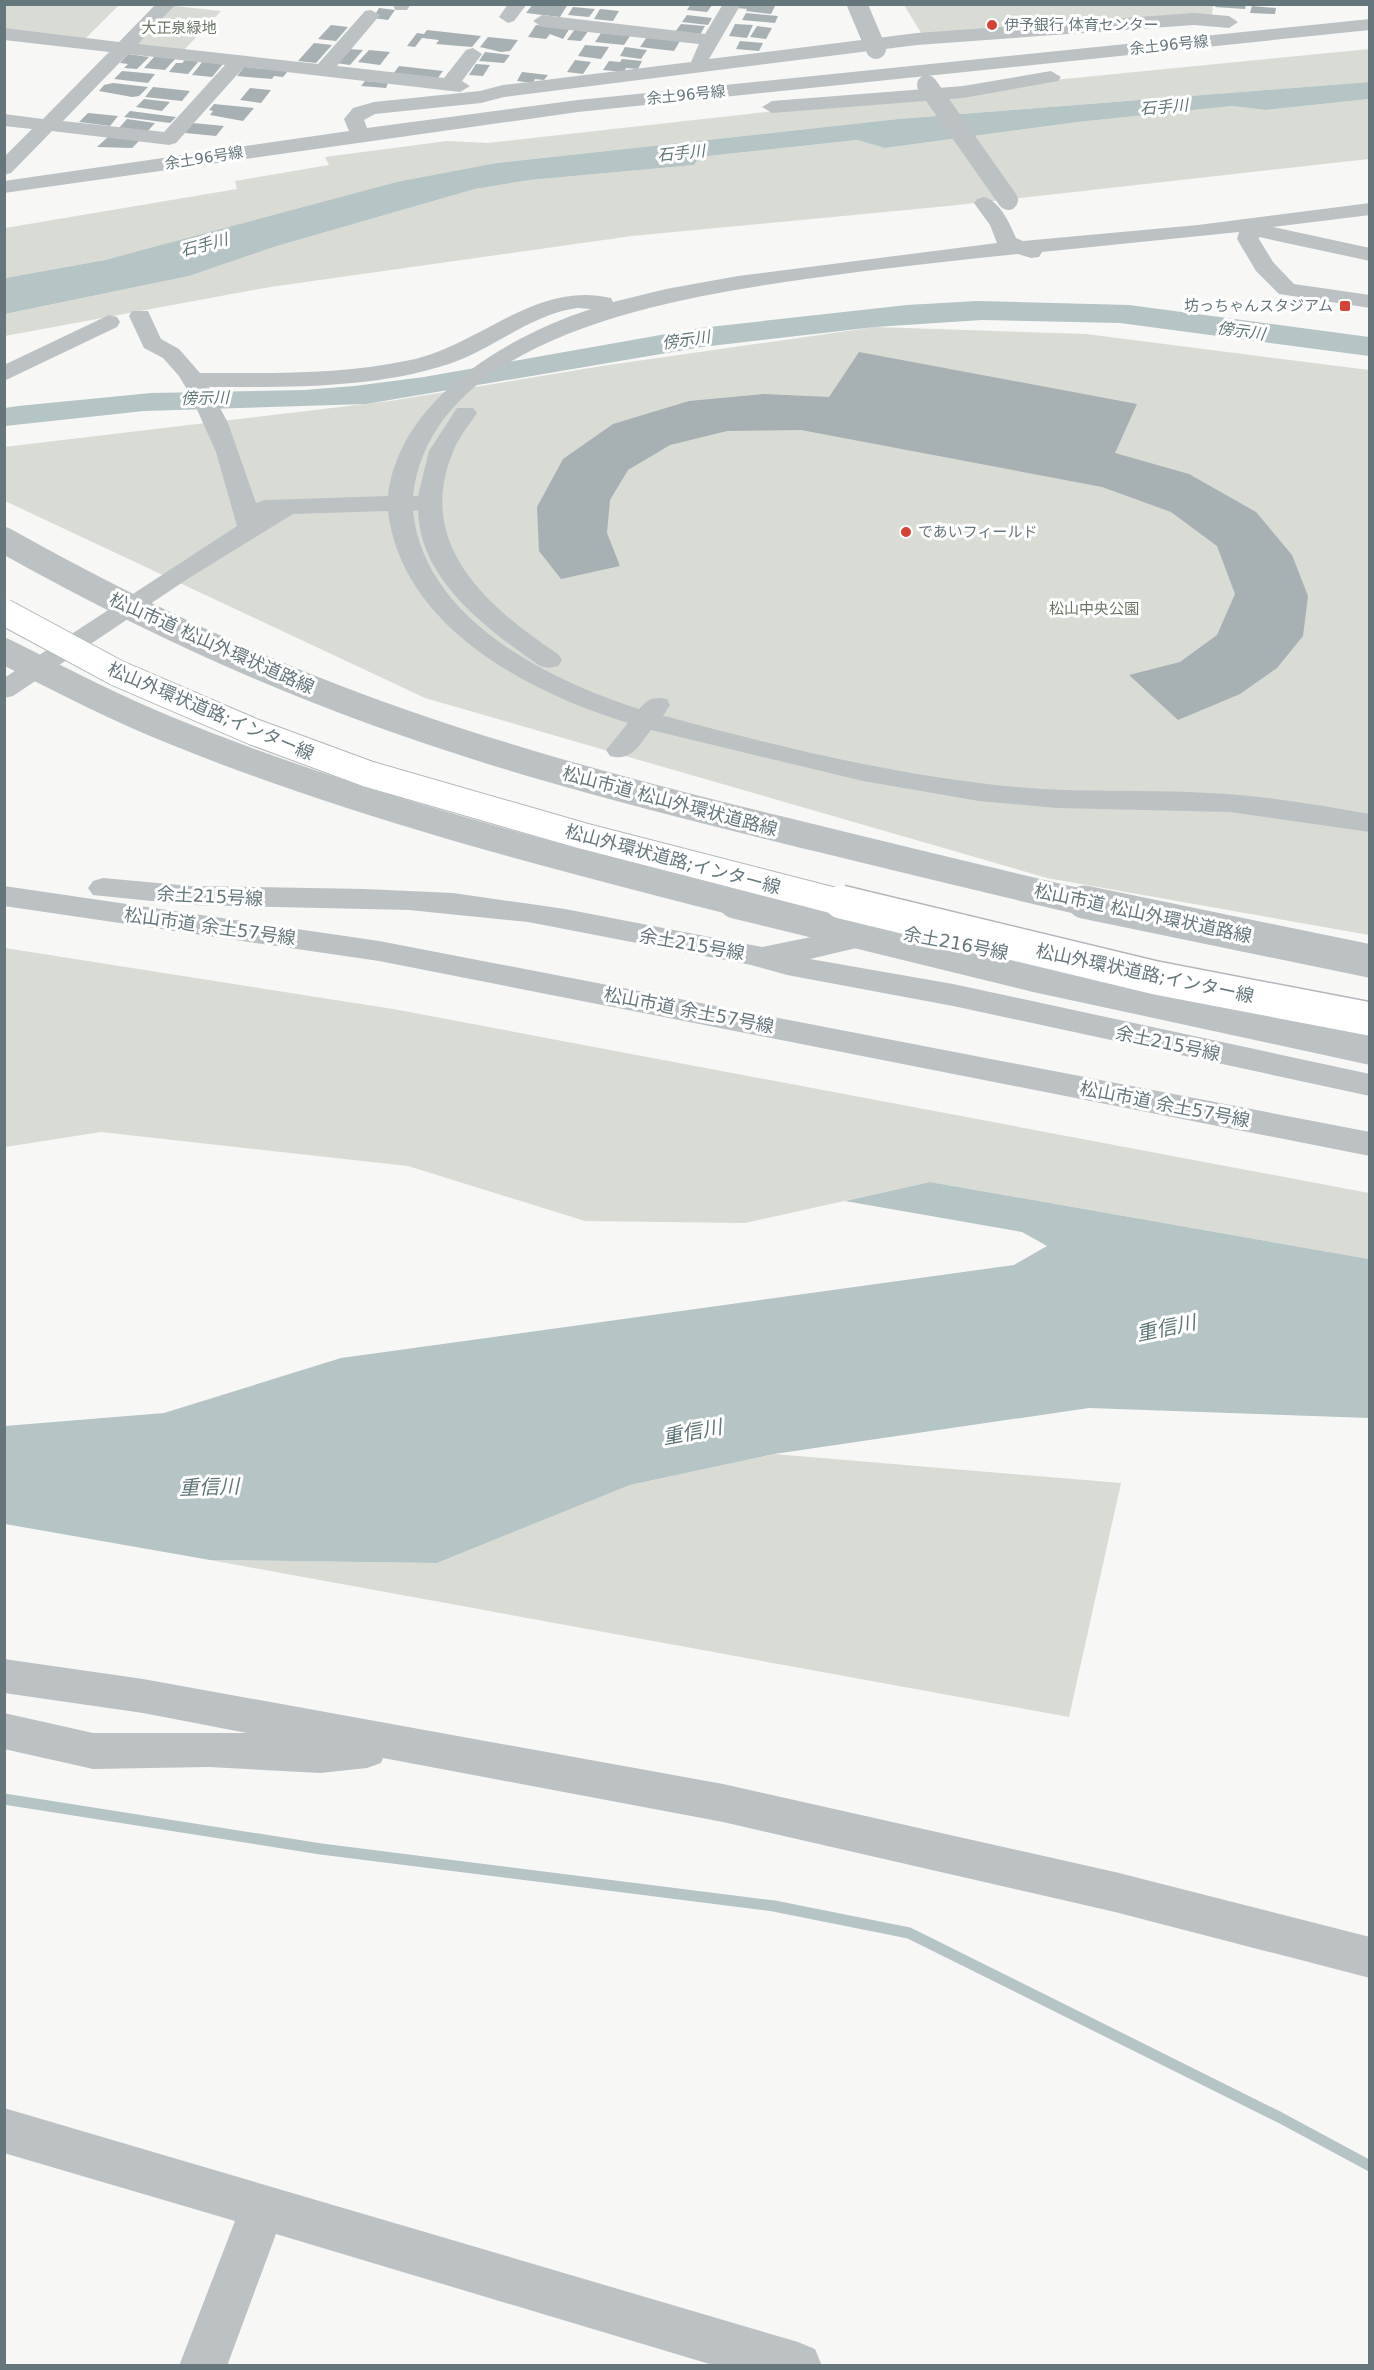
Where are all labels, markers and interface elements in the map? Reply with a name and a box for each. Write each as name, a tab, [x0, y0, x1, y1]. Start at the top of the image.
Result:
place label: 伊予銀行 体育センター	[1004, 16, 1159, 34]
marker: 伊予銀行 体育センター	[985, 18, 999, 32]
park label: 大正泉緑地	[141, 19, 217, 37]
street label: 余土96号線	[1129, 32, 1209, 58]
street label: 余土96号線	[646, 82, 726, 108]
water label: 石手川	[1139, 95, 1191, 119]
water label: 石手川	[656, 141, 708, 165]
street label: 余土96号線	[164, 143, 244, 173]
water label: 石手川	[178, 229, 232, 260]
place label: 坊っちゃんスタジアム	[1184, 297, 1333, 315]
marker: 坊っちゃんスタジアム	[1338, 299, 1352, 313]
water label: 傍示川	[1216, 318, 1268, 344]
water label: 傍示川	[661, 327, 713, 353]
water label: 傍示川	[181, 388, 231, 408]
place label: であいフィールド	[918, 523, 1038, 541]
marker: であいフィールド	[899, 525, 913, 539]
street label: 松山市道 松山外環状道路線	[106, 588, 318, 698]
park label: 松山中央公園	[1049, 600, 1139, 618]
street label: 松山外環状道路;インター線	[105, 658, 317, 764]
street label: 松山市道 松山外環状道路線	[560, 762, 780, 840]
street label: 松山外環状道路;インター線	[563, 820, 783, 898]
street label: 松山市道 松山外環状道路線	[1032, 880, 1254, 946]
street label: 余土215号線	[156, 883, 264, 909]
street label: 松山市道 余土57号線	[123, 904, 297, 948]
street label: 余土216号線	[902, 923, 1010, 963]
street label: 余土215号線	[638, 924, 746, 964]
street label: 松山外環状道路;インター線	[1034, 940, 1256, 1006]
street label: 松山市道 余土57号線	[602, 983, 776, 1037]
street label: 余土215号線	[1114, 1022, 1222, 1064]
street label: 松山市道 余土57号線	[1078, 1077, 1252, 1131]
water label: 重信川	[1134, 1310, 1200, 1346]
water label: 重信川	[660, 1414, 726, 1450]
water label: 重信川	[179, 1474, 241, 1500]

